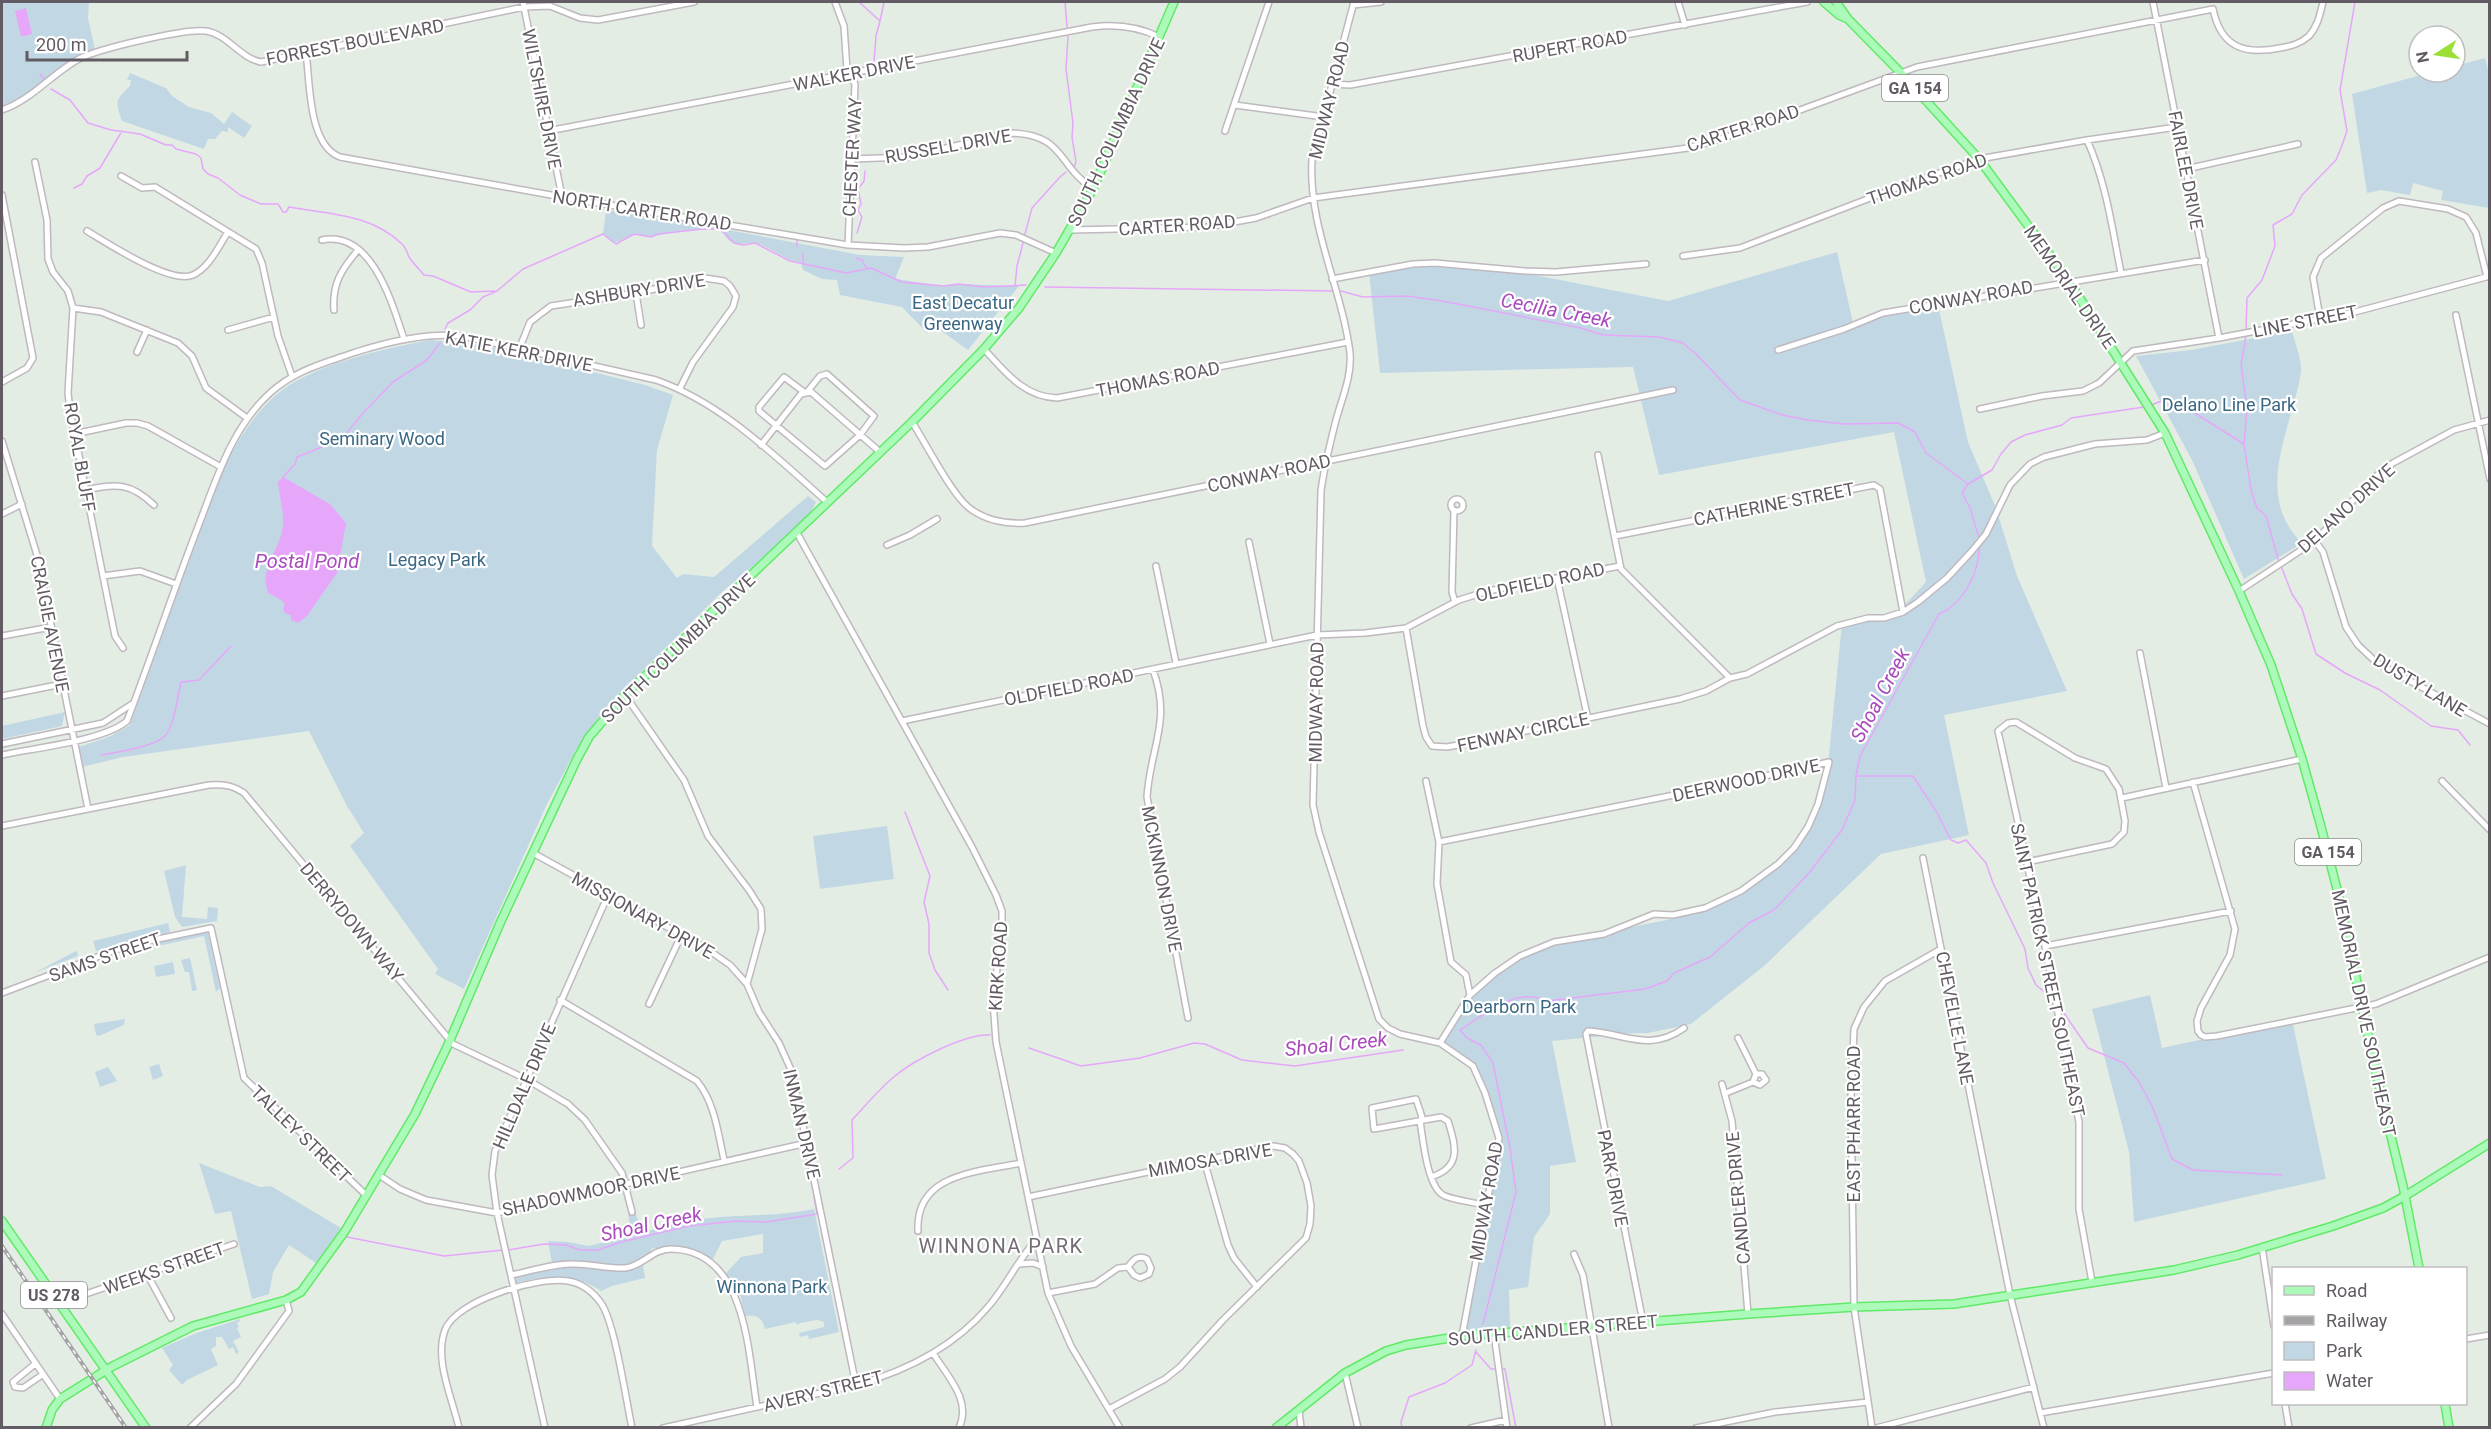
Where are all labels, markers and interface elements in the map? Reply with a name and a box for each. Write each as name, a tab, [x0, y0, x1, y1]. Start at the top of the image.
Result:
street label: FORREST BOULEVARD	[264, 14, 446, 70]
scale bar	[27, 24, 188, 62]
north arrow	[2407, 24, 2467, 84]
street label: RUPERT ROAD	[1511, 26, 1629, 66]
street label: WILTSHIRE DRIVE	[518, 27, 566, 171]
text: 200 m	[36, 34, 87, 55]
street label: SOUTH COLUMBIA DRIVE	[1063, 34, 1169, 230]
street label: MIDWAY ROAD	[1304, 39, 1354, 161]
text: N	[2412, 50, 2433, 65]
street label: WALKER DRIVE	[791, 51, 917, 95]
road number: GA 154	[1882, 75, 1948, 101]
street label: CHESTER WAY	[838, 97, 866, 217]
street label: CARTER ROAD	[1684, 100, 1802, 156]
street label: FAIRLEE DRIVE	[2164, 109, 2208, 231]
street label: RUSSELL DRIVE	[883, 125, 1013, 167]
street label: THOMAS ROAD	[1864, 149, 1990, 209]
street label: NORTH CARTER ROAD	[551, 185, 733, 235]
street label: CARTER ROAD	[1118, 210, 1236, 240]
street label: MEMORIAL DRIVE	[2020, 221, 2120, 353]
street label: ASHBURY DRIVE	[571, 269, 707, 311]
street label: CONWAY ROAD	[1907, 276, 2035, 318]
water label: Cecilia Creek	[1499, 288, 1614, 333]
park label: East Decatur Greenway	[912, 292, 1014, 334]
street label: LINE STREET	[2251, 301, 2359, 341]
street label: KATIE KERR DRIVE	[443, 326, 595, 376]
street label: THOMAS ROAD	[1094, 357, 1222, 401]
park label: Delano Line Park	[2162, 394, 2297, 415]
street label: ROYAL BLUFF	[60, 401, 100, 514]
park label: Seminary Wood	[319, 428, 445, 449]
street label: CONWAY ROAD	[1205, 450, 1333, 496]
street label: DELANO DRIVE	[2293, 459, 2399, 557]
street label: CATHERINE STREET	[1692, 478, 1857, 530]
water label: Postal Pond	[255, 549, 360, 573]
park label: Legacy Park	[388, 549, 487, 570]
street label: CRAIGIE AVENUE	[26, 554, 74, 694]
street label: OLDFIELD ROAD	[1473, 558, 1607, 606]
street label: SOUTH COLUMBIA DRIVE	[597, 569, 759, 727]
street label: MIDWAY ROAD	[1304, 641, 1328, 763]
water label: Shoal Creek	[1845, 643, 1915, 746]
street label: DUSTY LANE	[2370, 649, 2470, 721]
street label: OLDFIELD ROAD	[1002, 664, 1136, 710]
street label: FENWAY CIRCLE	[1455, 708, 1591, 756]
street label: DEERWOOD DRIVE	[1671, 754, 1821, 806]
street label: MCKINNON DRIVE	[1138, 804, 1186, 954]
street label: SAINT PATRICK STREET SOUTHEAST	[2007, 821, 2089, 1119]
road number: GA 154	[2295, 839, 2361, 865]
street label: DERRYDOWN WAY	[296, 858, 408, 986]
street label: MISSIONARY DRIVE	[568, 867, 718, 963]
street label: MEMORIAL DRIVE SOUTHEAST	[2328, 888, 2400, 1139]
street label: KIRK ROAD	[984, 920, 1012, 1012]
street label: SAMS STREET	[46, 928, 164, 986]
street label: CHEVELLE LANE	[1932, 950, 1978, 1086]
park label: Dearborn Park	[1462, 996, 1577, 1017]
street label: HILLDALE DRIVE	[488, 1020, 560, 1152]
water label: Shoal Creek	[1284, 1027, 1390, 1061]
street label: EAST PHARR ROAD	[1843, 1045, 1864, 1203]
street label: INMAN DRIVE	[779, 1067, 825, 1181]
street label: TALLEY STREET	[247, 1081, 355, 1187]
street label: PARK DRIVE	[1593, 1128, 1633, 1228]
street label: CANDLER DRIVE	[1722, 1131, 1754, 1265]
street label: MIMOSA DRIVE	[1147, 1139, 1273, 1181]
street label: MIDWAY ROAD	[1465, 1140, 1507, 1262]
street label: SHADOWMOOR DRIVE	[500, 1162, 682, 1220]
water label: Shoal Creek	[598, 1201, 705, 1246]
district label: WINNONA PARK	[918, 1234, 1084, 1258]
street label: WEEKS STREET	[101, 1237, 228, 1299]
legend	[2272, 1267, 2467, 1405]
park label: Winnona Park	[717, 1276, 828, 1297]
text: Road	[2326, 1280, 2367, 1301]
road number: US 278	[21, 1282, 87, 1308]
street label: SOUTH CANDLER STREET	[1447, 1310, 1659, 1350]
text: Railway	[2326, 1310, 2388, 1331]
text: Park	[2326, 1340, 2363, 1361]
street label: AVERY STREET	[761, 1366, 885, 1416]
text: Water	[2326, 1370, 2373, 1391]

